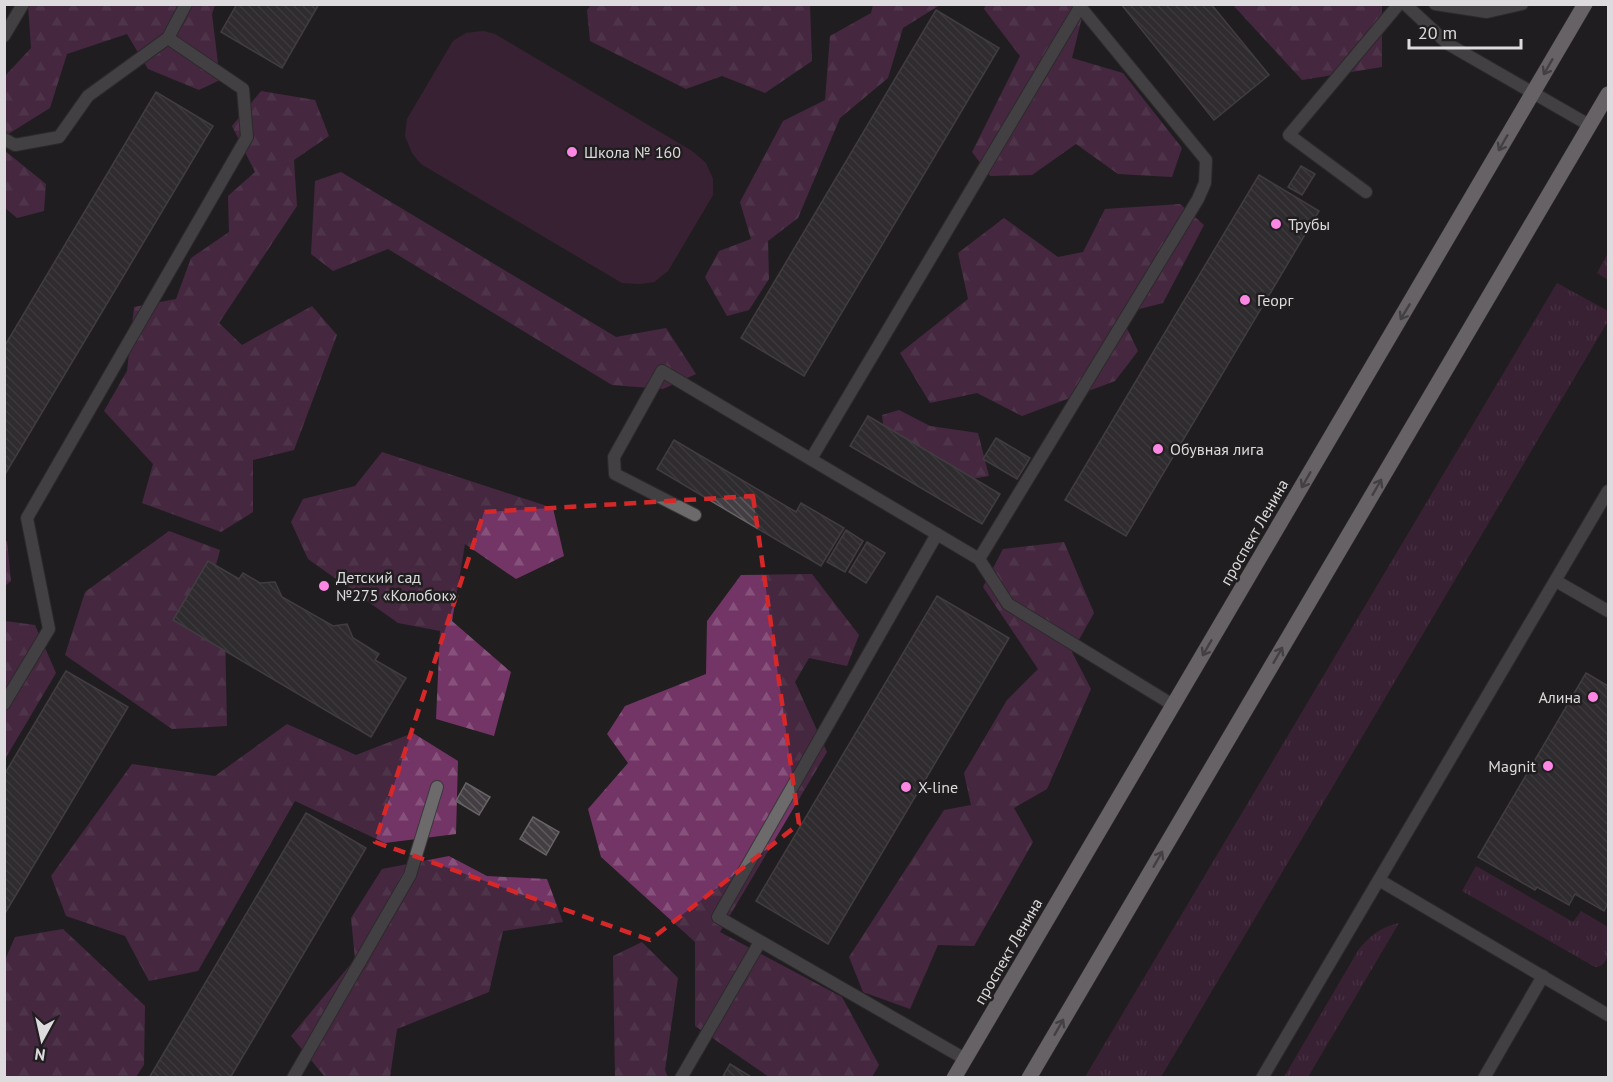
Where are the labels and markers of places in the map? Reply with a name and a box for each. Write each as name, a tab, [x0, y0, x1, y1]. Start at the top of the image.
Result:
place label: Школа № 160	[584, 142, 681, 162]
marker: Школа № 160	[565, 145, 579, 159]
place label: Трубы	[1288, 214, 1330, 234]
marker: Трубы	[1269, 217, 1283, 231]
place label: Георг	[1257, 290, 1293, 310]
marker: Георг	[1238, 293, 1252, 307]
place label: Обувная лига	[1170, 439, 1264, 459]
marker: Обувная лига	[1151, 442, 1165, 456]
place label: Детский сад №275 «Колобок»	[336, 567, 457, 605]
marker: Детский сад №275 «Колобок»	[317, 579, 331, 593]
place label: Алина	[1538, 687, 1581, 707]
marker: Алина	[1586, 690, 1600, 704]
place label: Magnit	[1488, 756, 1537, 776]
marker: Magnit	[1541, 759, 1555, 773]
place label: X-line	[918, 777, 958, 797]
marker: X-line	[899, 780, 913, 794]

